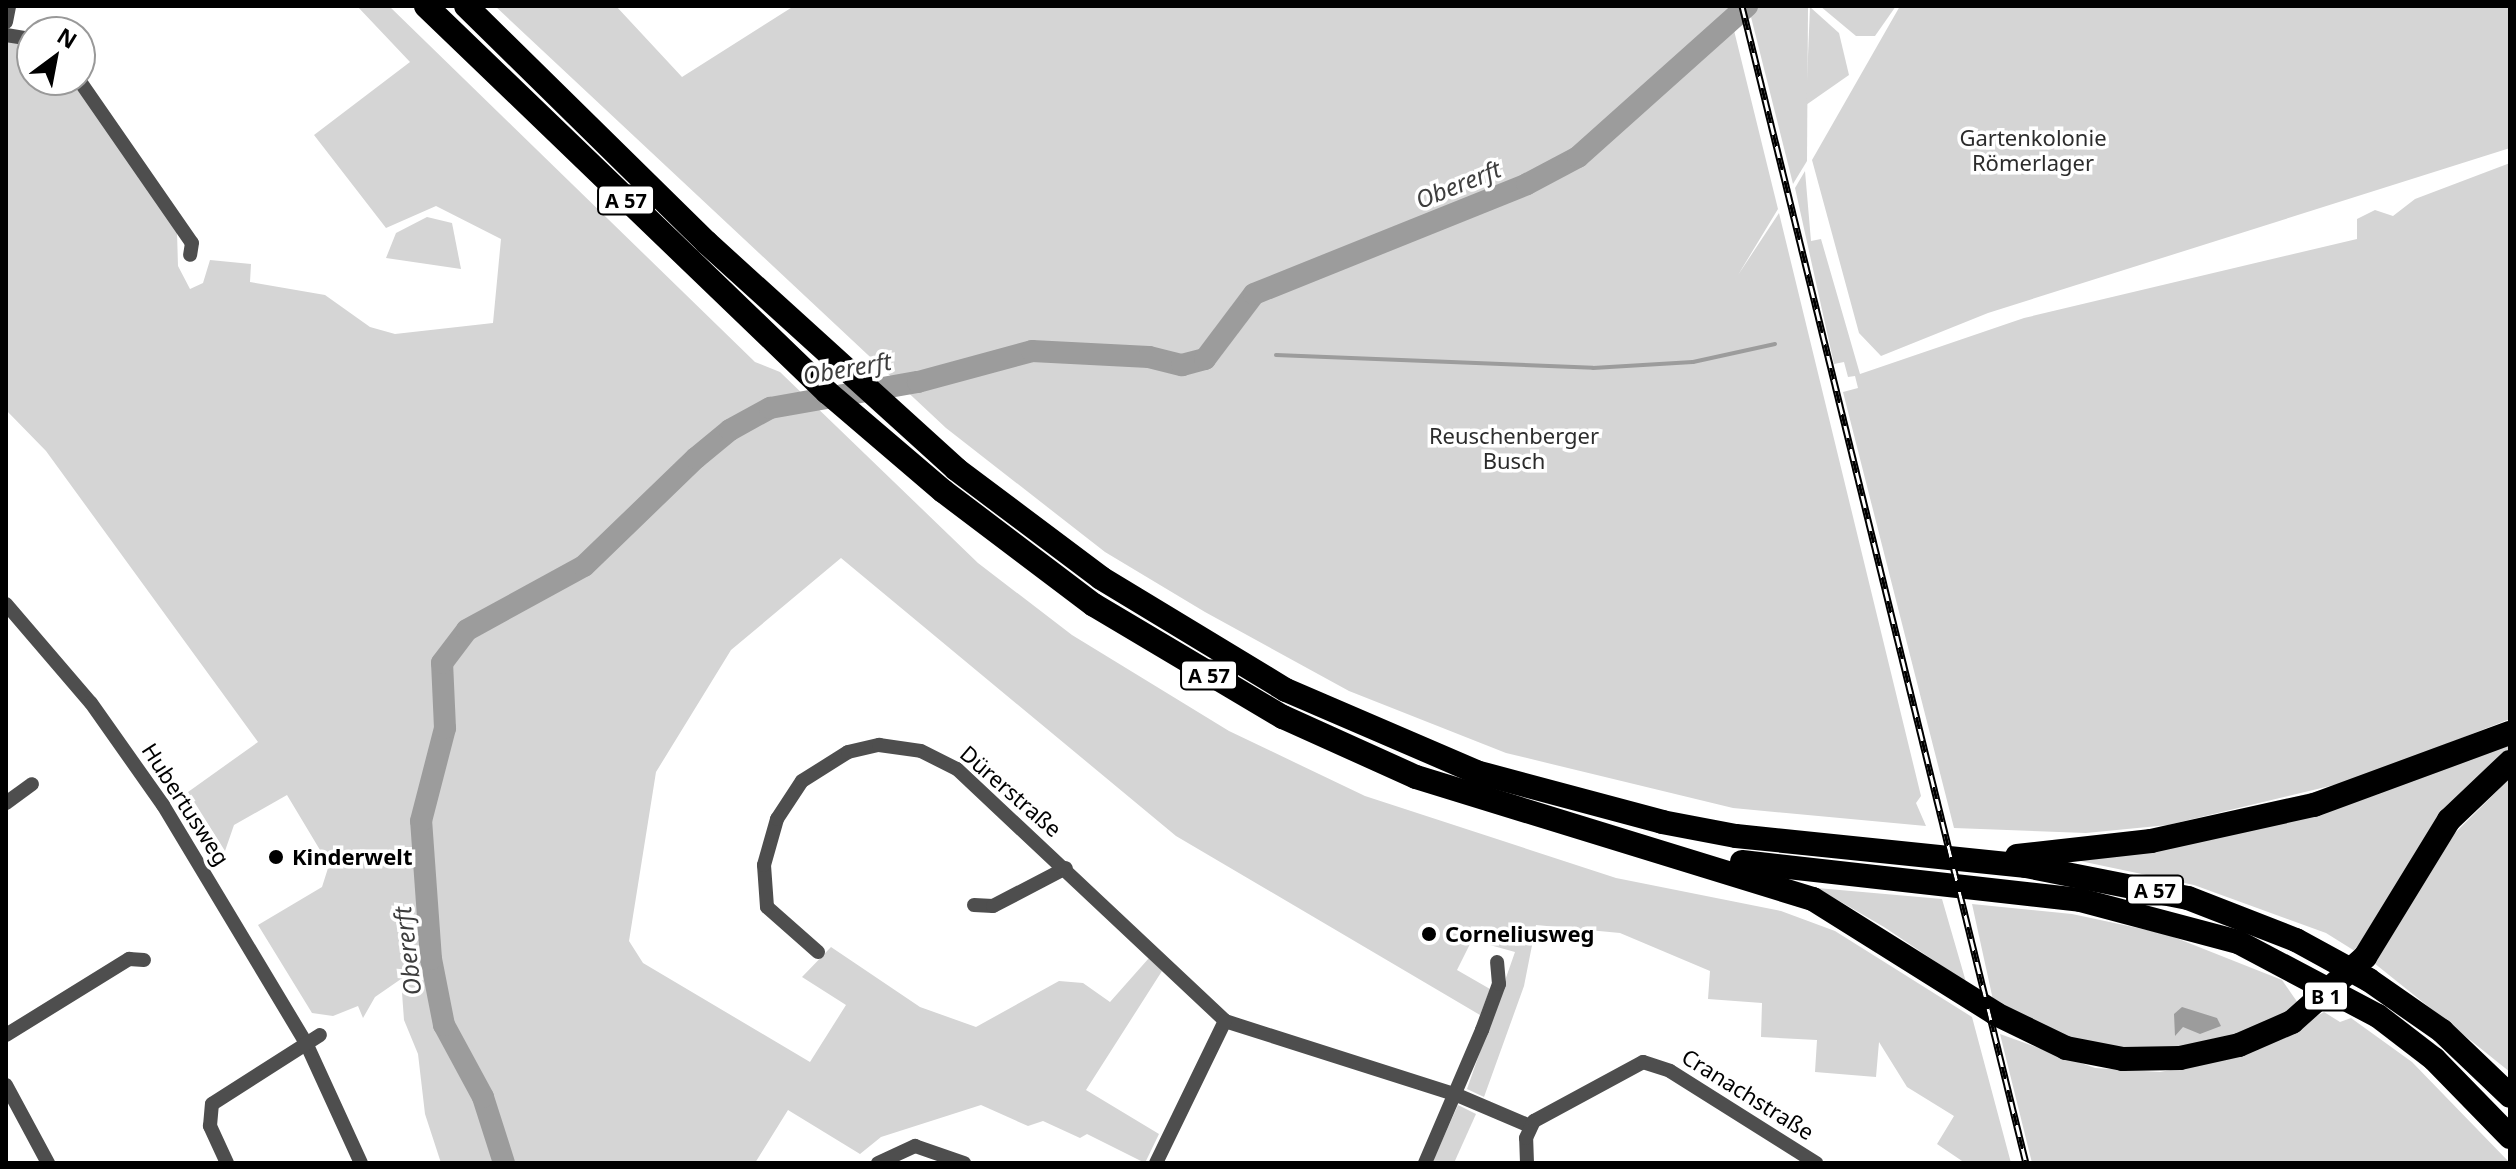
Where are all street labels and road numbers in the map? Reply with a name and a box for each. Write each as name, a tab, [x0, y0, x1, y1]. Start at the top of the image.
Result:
road number: A 57	[596, 184, 656, 216]
road number: A 57	[1179, 659, 1239, 691]
street label: Hubertusweg	[137, 738, 235, 870]
street label: Dürerstraße	[955, 740, 1067, 842]
road number: A 57	[2125, 874, 2185, 906]
road number: B 1	[2302, 980, 2350, 1012]
street label: Cranachstraße	[1677, 1043, 1819, 1145]

